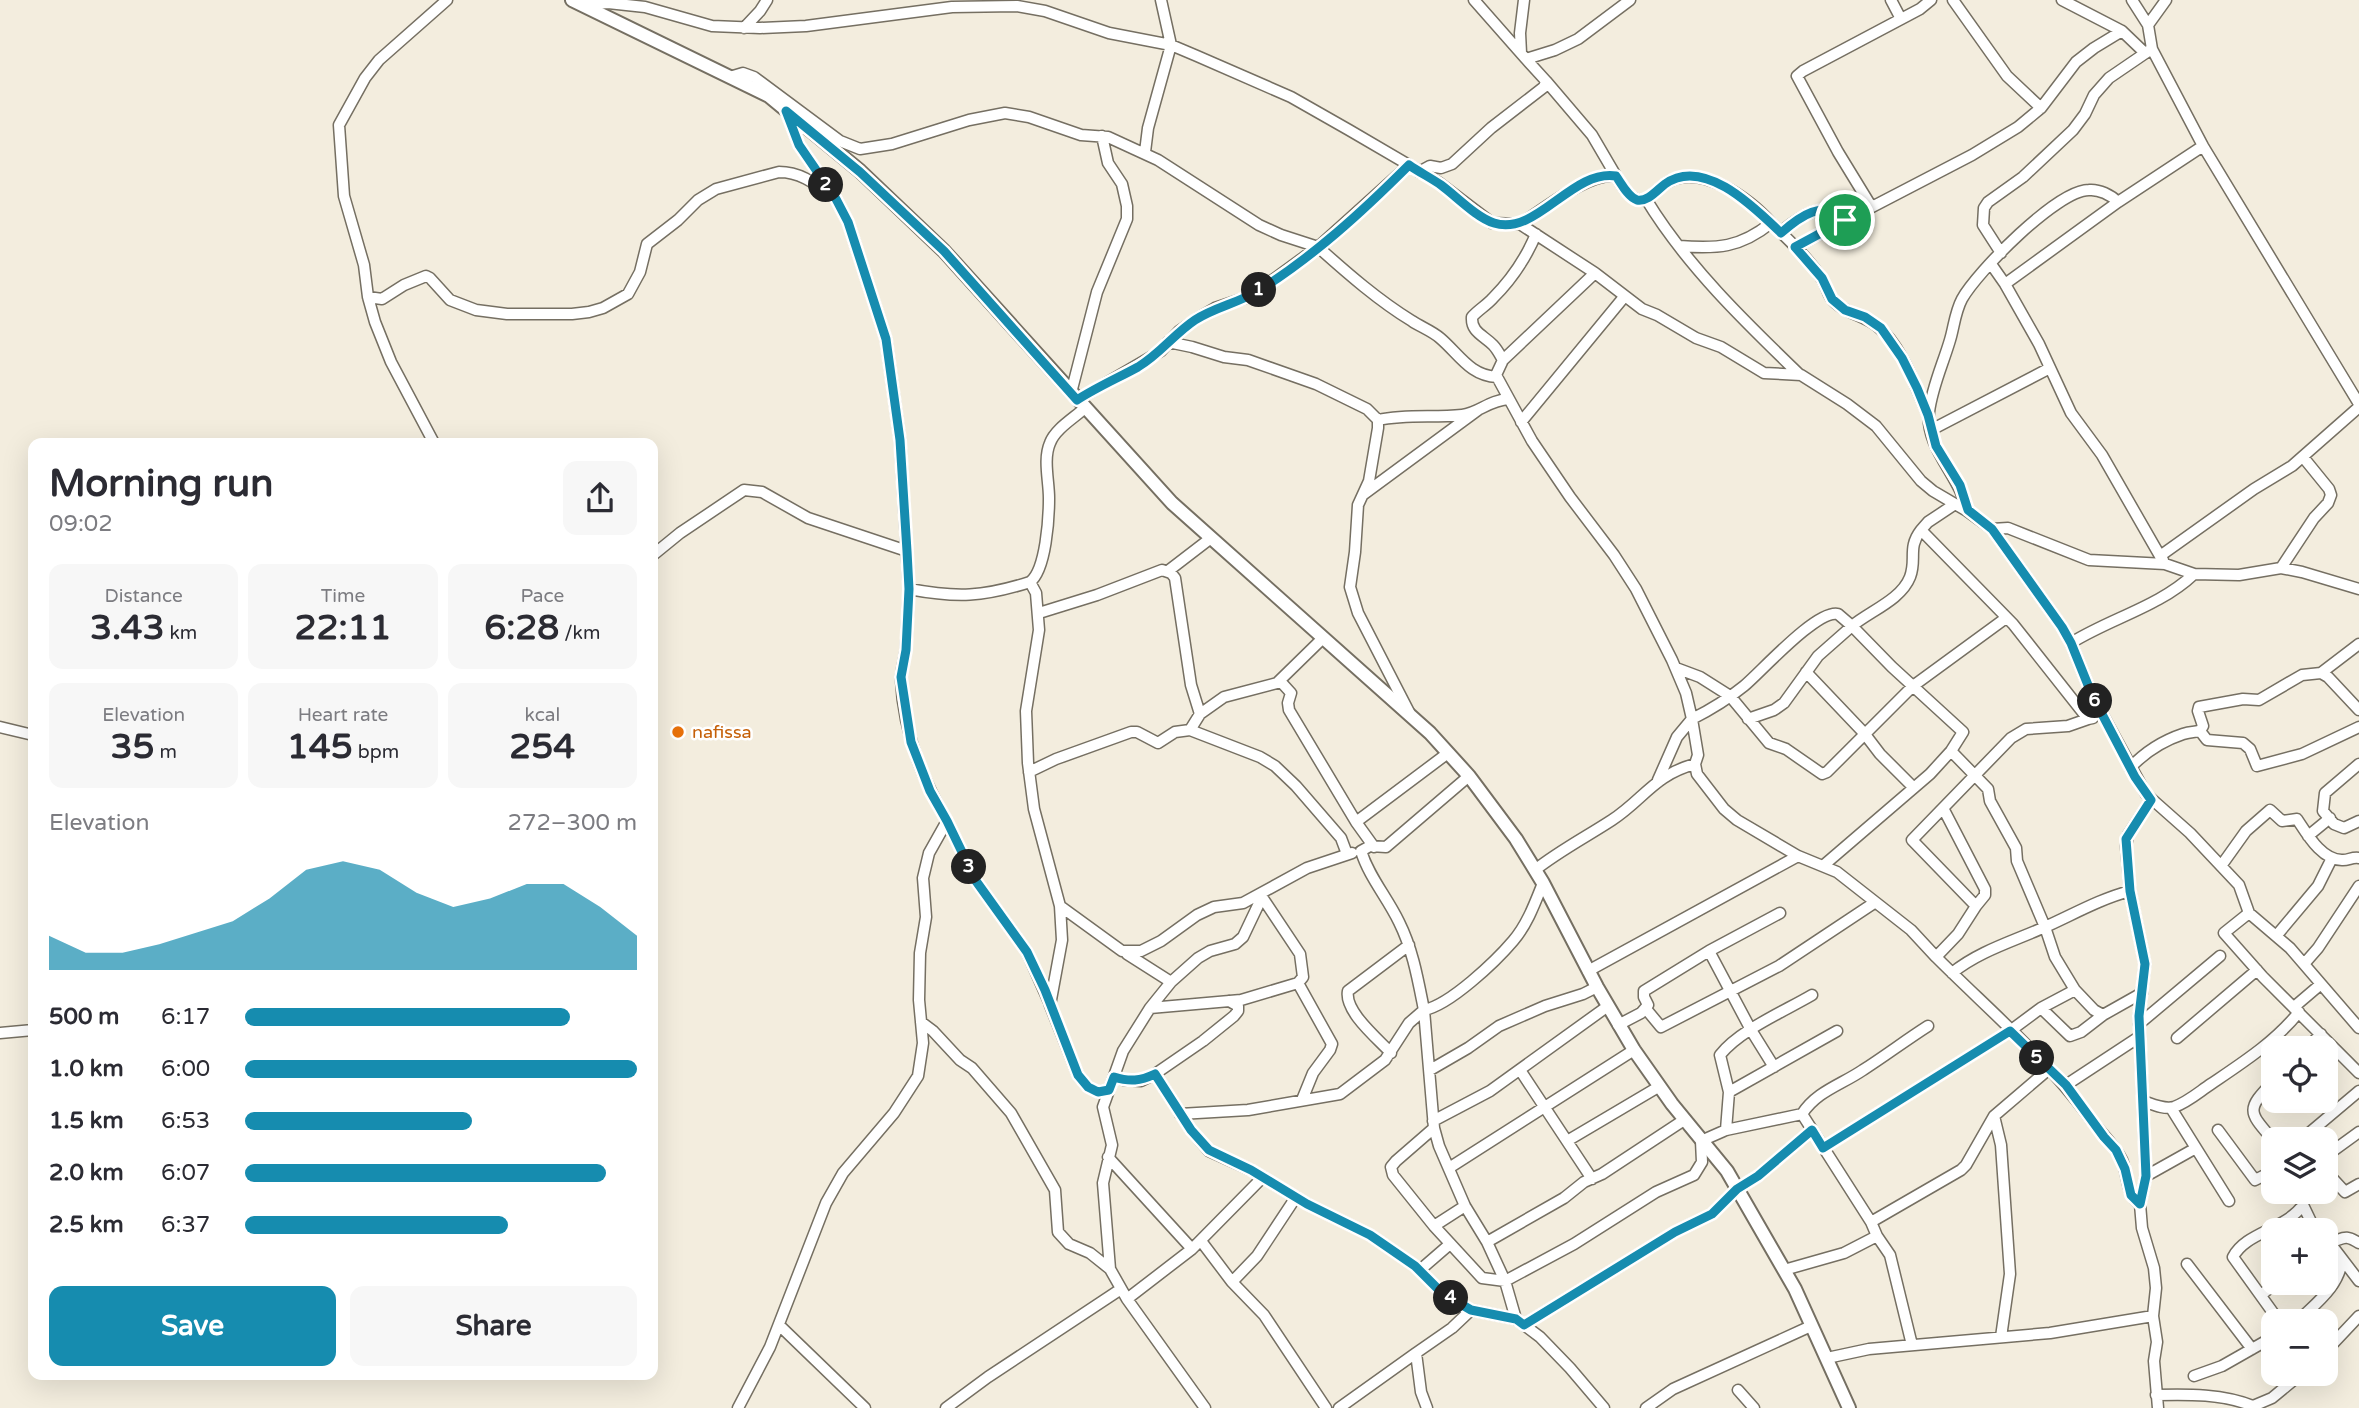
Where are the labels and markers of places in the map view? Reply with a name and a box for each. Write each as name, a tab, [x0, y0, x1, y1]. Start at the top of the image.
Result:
pin: 2	[808, 168, 844, 202]
pin	[1815, 190, 1875, 250]
pin: 1	[1242, 272, 1276, 308]
pin: 6	[2078, 684, 2112, 718]
place label: nafissa	[692, 721, 752, 743]
marker: nafissa	[670, 724, 686, 740]
pin: 3	[951, 850, 986, 884]
pin: 5	[2020, 1040, 2054, 1076]
pin: 4	[1434, 1280, 1468, 1316]

